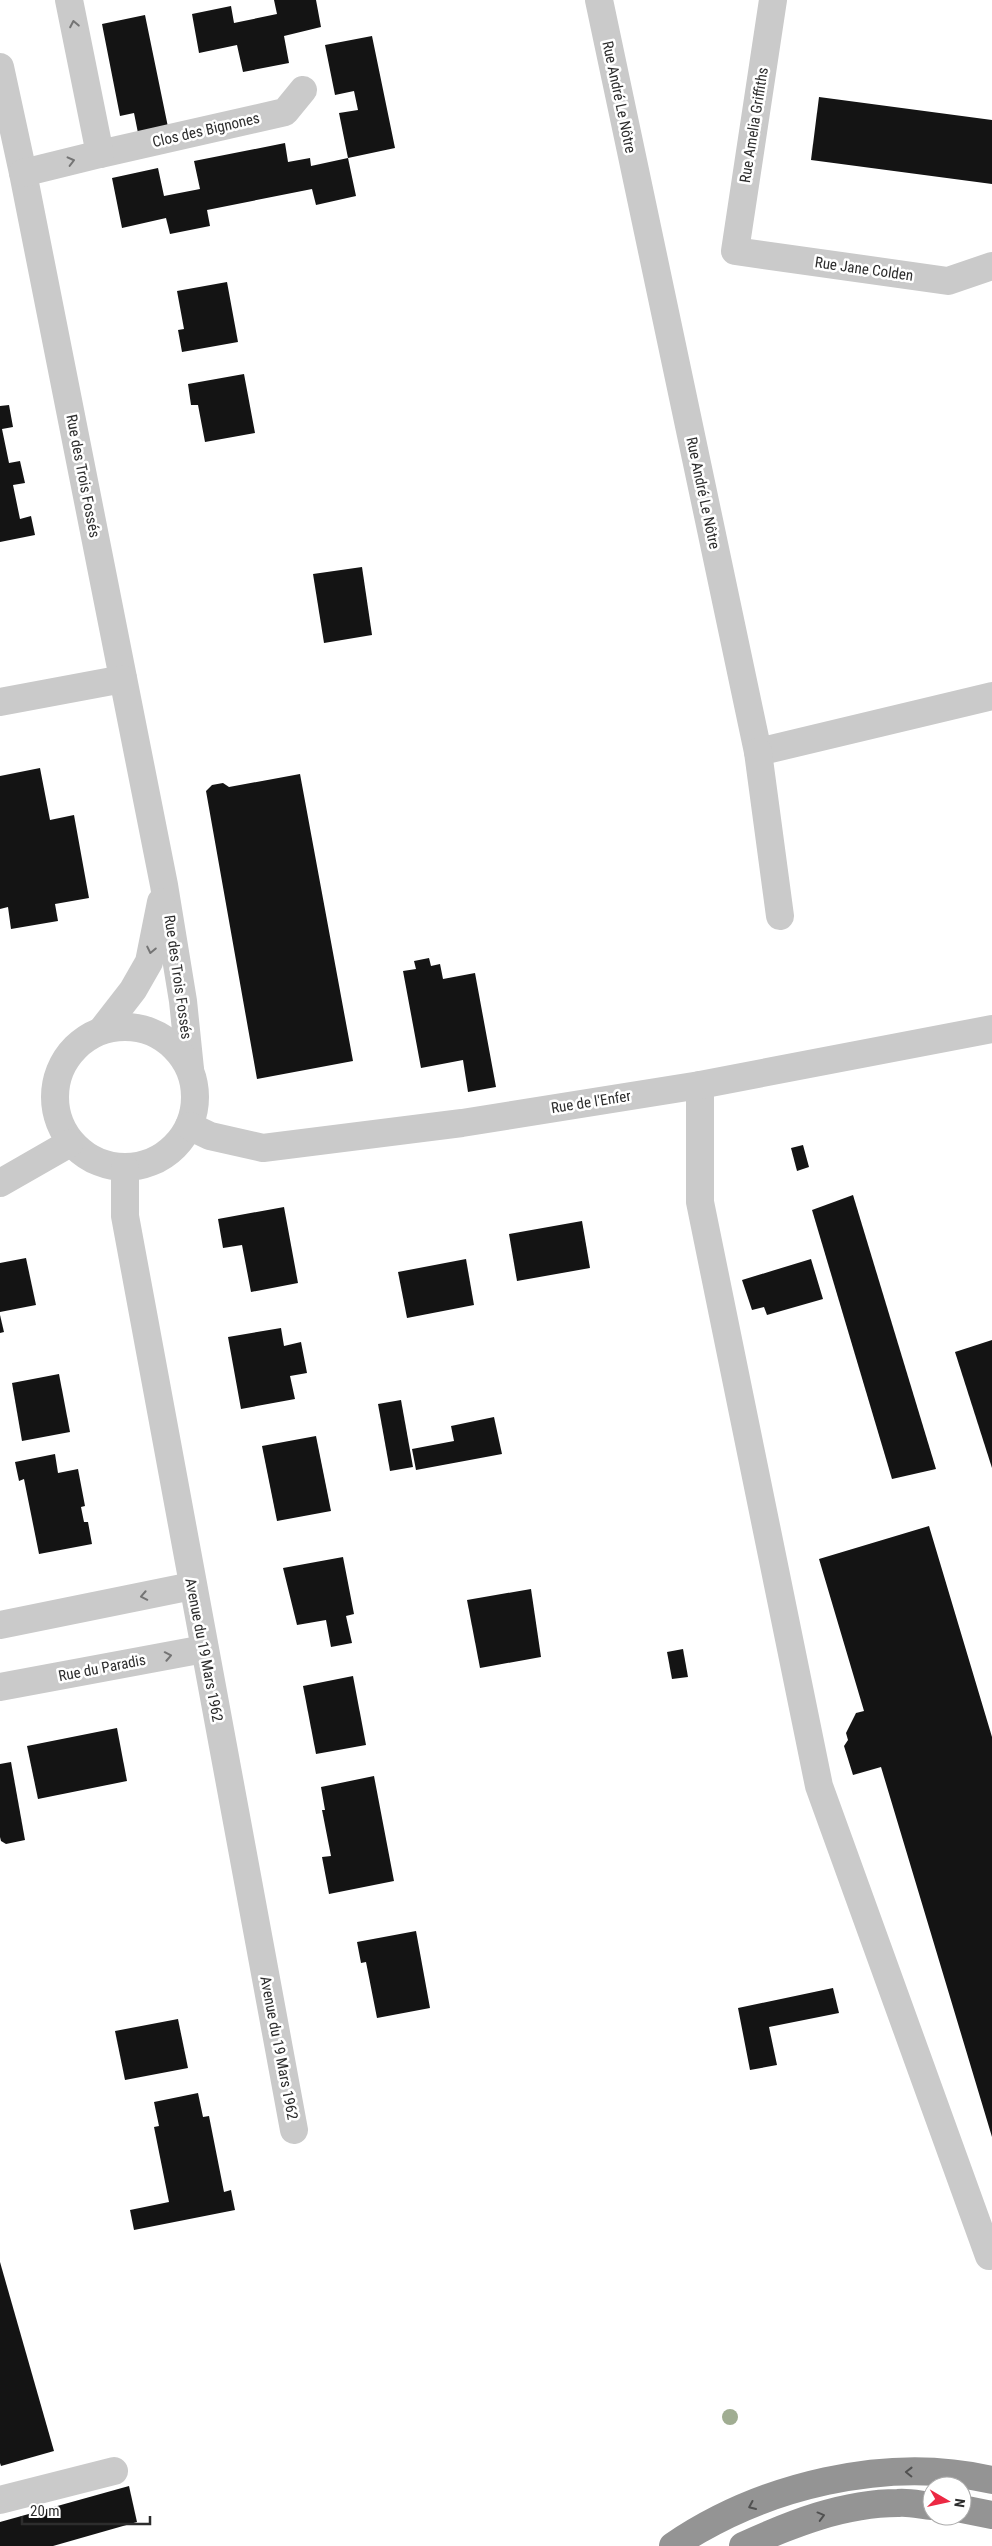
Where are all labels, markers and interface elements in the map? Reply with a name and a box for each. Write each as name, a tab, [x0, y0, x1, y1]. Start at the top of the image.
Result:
one-way arrow	[69, 20, 79, 29]
street label: Rue André Le Nôtre	[598, 39, 640, 155]
street label: Rue Amelia Griffiths	[736, 66, 772, 184]
street label: Clos des Bignones	[151, 109, 262, 151]
one-way arrow	[66, 156, 75, 167]
street label: Rue Jane Colden	[814, 253, 914, 285]
street label: Rue des Trois Fossés	[62, 413, 104, 539]
street label: Rue André Le Nôtre	[682, 435, 724, 551]
street label: Rue des Trois Fossés	[160, 914, 196, 1040]
one-way arrow	[146, 946, 157, 955]
street label: Rue de l'Enfer	[550, 1087, 633, 1117]
street label: Avenue du 19 Mars 1962	[181, 1577, 227, 1723]
one-way arrow	[140, 1590, 149, 1600]
street label: Rue du Paradis	[57, 1651, 147, 1685]
one-way arrow	[164, 1651, 173, 1661]
street label: Avenue du 19 Mars 1962	[256, 1975, 302, 2121]
one-way arrow	[905, 2466, 913, 2477]
north arrow	[922, 2476, 972, 2526]
scale bar	[22, 2494, 150, 2526]
text: N	[951, 2498, 968, 2509]
one-way arrow	[748, 2499, 757, 2510]
text: 20 m	[30, 2502, 60, 2520]
one-way arrow	[817, 2512, 825, 2522]

